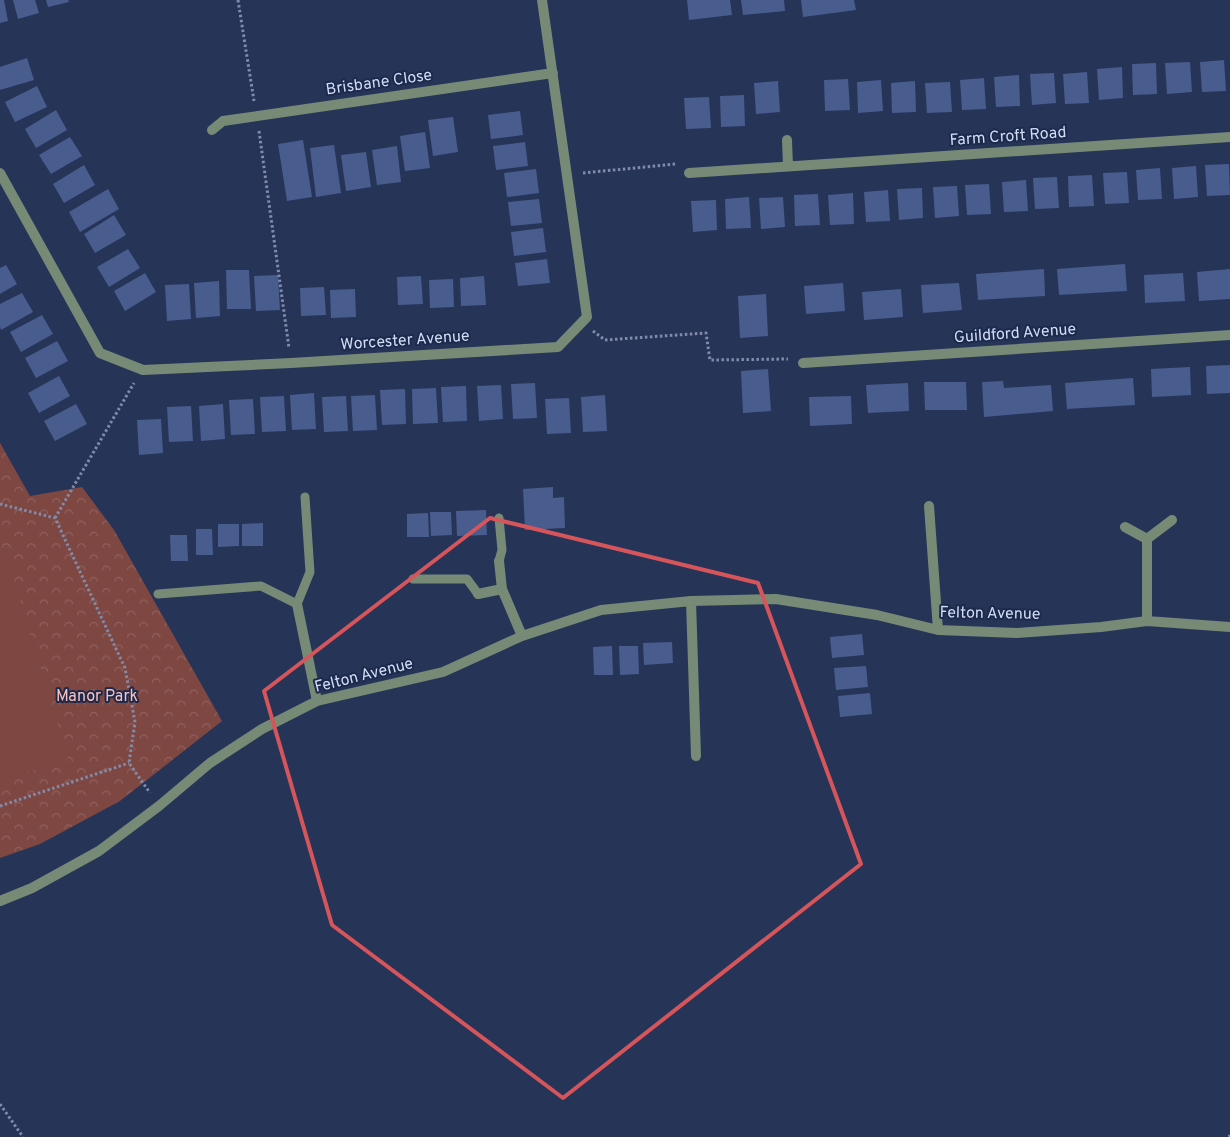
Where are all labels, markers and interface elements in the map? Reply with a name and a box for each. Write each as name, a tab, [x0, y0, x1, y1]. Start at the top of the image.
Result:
street label: Brisbane Close	[325, 66, 433, 100]
street label: Farm Croft Road	[949, 123, 1067, 151]
street label: Guildford Avenue	[953, 320, 1077, 348]
street label: Worcester Avenue	[340, 327, 470, 355]
street label: Felton Avenue	[939, 603, 1041, 625]
street label: Felton Avenue	[313, 654, 415, 698]
park label: Manor Park	[56, 687, 138, 707]

